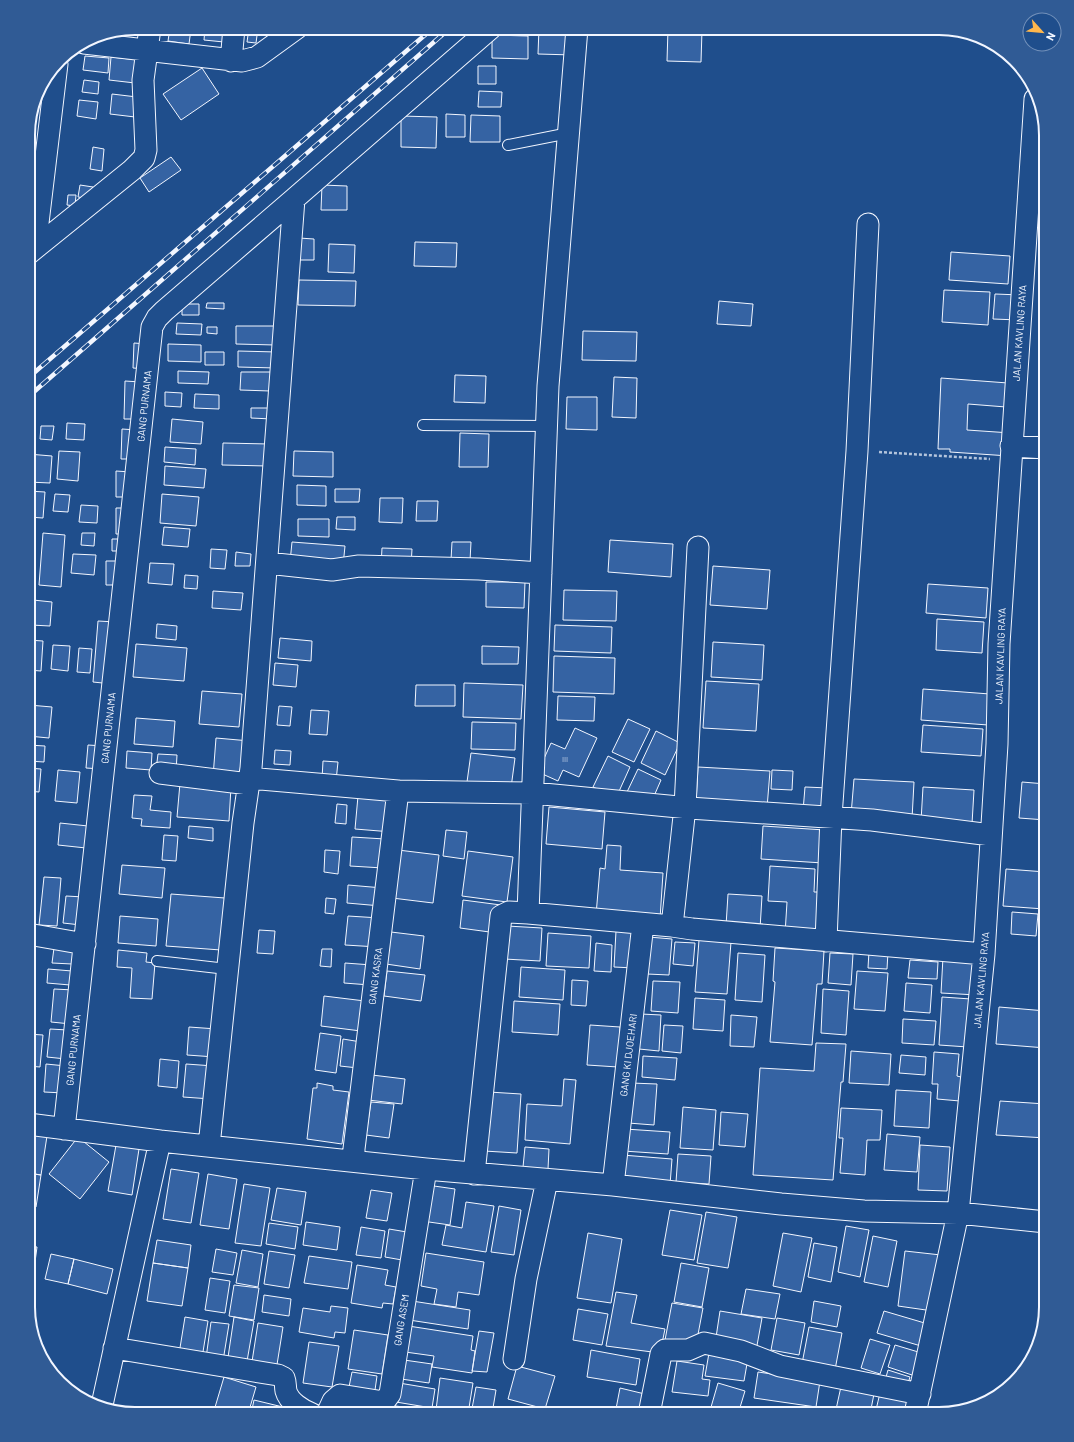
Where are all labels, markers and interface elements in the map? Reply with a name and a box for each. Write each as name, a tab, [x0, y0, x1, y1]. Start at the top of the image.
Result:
north arrow	[1022, 12, 1062, 52]
text: N	[1044, 31, 1059, 43]
street label: JALAN KAVLING RAYA	[1010, 284, 1028, 382]
street label: GANG PURNAMA	[134, 370, 154, 442]
street label: JALAN KAVLING RAYA	[992, 608, 1008, 704]
street label: GANG PURNAMA	[98, 692, 118, 764]
house number: III	[562, 754, 568, 764]
street label: JALAN KAVLING RAYA	[971, 931, 991, 1029]
street label: GANG KASRA	[366, 947, 384, 1005]
street label: GANG KI DJOEHARI	[617, 1013, 639, 1097]
street label: GANG PURNAMA	[63, 1014, 83, 1086]
street label: GANG ASEM	[391, 1293, 411, 1347]

